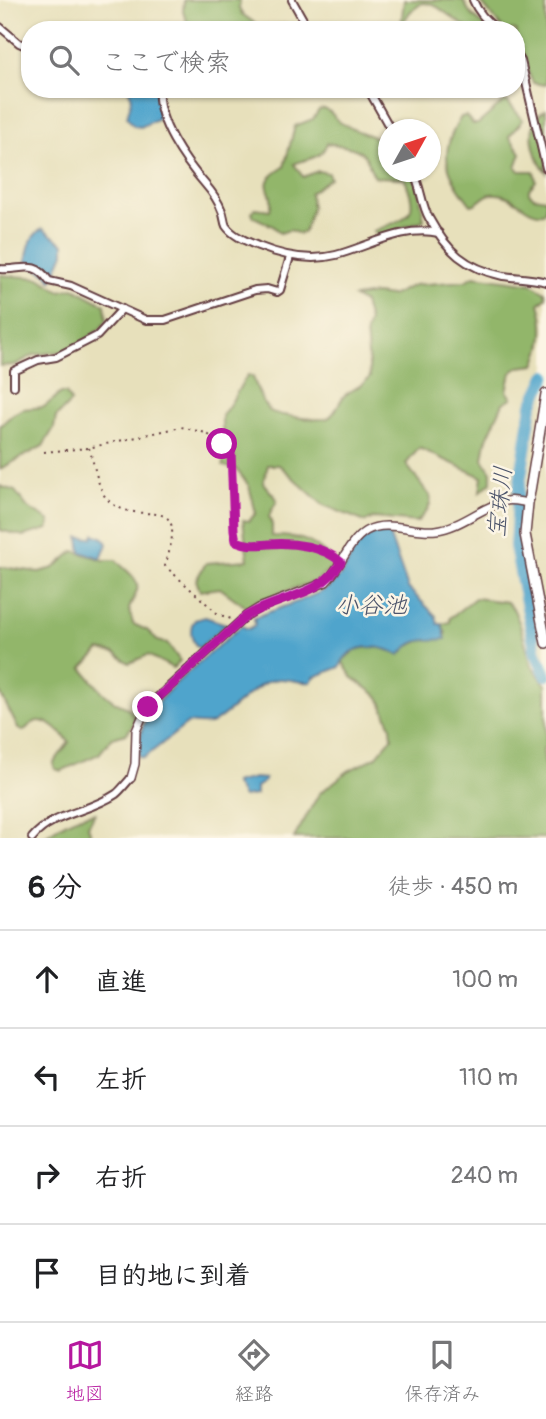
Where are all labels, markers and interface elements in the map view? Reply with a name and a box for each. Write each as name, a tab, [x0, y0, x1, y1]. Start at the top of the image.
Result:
search box	[21, 21, 525, 98]
icon: search	[45, 41, 83, 79]
text: ここで検索	[101, 47, 231, 79]
north arrow	[378, 119, 441, 182]
route start	[206, 428, 237, 459]
water label: 宝珠川	[482, 465, 518, 539]
water label: 小谷池	[335, 591, 408, 620]
route end	[132, 691, 163, 722]
text: 6 分	[28, 869, 82, 906]
text: 徒歩 · 450 m	[388, 872, 518, 901]
icon: ahead	[28, 960, 66, 998]
text: 100 m	[452, 965, 518, 994]
text: 直進	[95, 966, 147, 998]
icon: left	[28, 1058, 66, 1096]
text: 110 m	[459, 1063, 518, 1092]
text: 左折	[95, 1064, 147, 1096]
icon: right	[28, 1156, 66, 1194]
text: 240 m	[451, 1161, 518, 1190]
text: 右折	[95, 1162, 147, 1194]
icon: arrive	[28, 1254, 66, 1292]
text: 目的地に到着	[95, 1260, 251, 1292]
tab: 地図	[66, 1336, 104, 1406]
tab: 経路	[235, 1336, 273, 1406]
tab: 保存済み	[404, 1336, 480, 1406]

